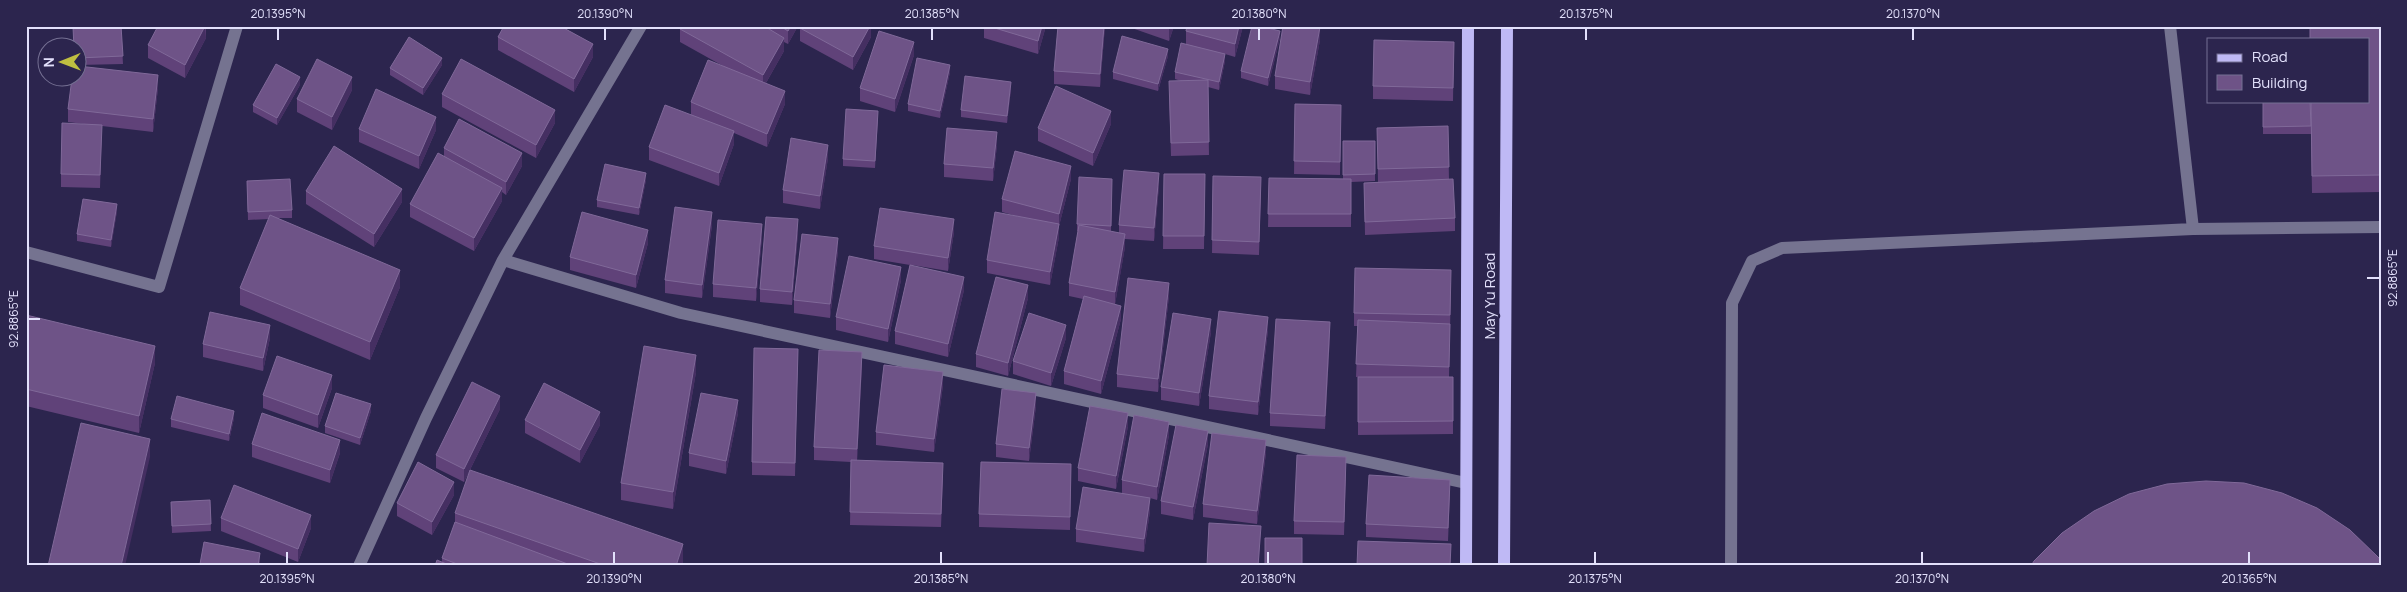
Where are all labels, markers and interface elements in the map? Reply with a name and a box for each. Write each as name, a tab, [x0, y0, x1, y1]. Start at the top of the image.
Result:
text: 20.1395°N	[250, 5, 306, 22]
text: 20.1390°N	[577, 5, 633, 22]
text: 20.1385°N	[905, 5, 959, 22]
text: 20.1380°N	[1232, 5, 1286, 22]
text: 20.1375°N	[1559, 5, 1613, 22]
text: 20.1370°N	[1886, 5, 1940, 22]
north arrow	[38, 38, 88, 88]
legend	[2207, 38, 2370, 102]
text: Road	[2252, 46, 2288, 67]
text: N	[39, 57, 58, 67]
text: Building	[2252, 72, 2307, 93]
text: 92.8865°E	[2384, 249, 2401, 307]
street label: May Yu Road	[1479, 253, 1500, 339]
text: 92.8865°E	[5, 290, 22, 348]
text: 20.1395°N	[259, 570, 315, 587]
text: 20.1390°N	[586, 570, 642, 587]
text: 20.1385°N	[914, 570, 968, 587]
text: 20.1380°N	[1241, 570, 1295, 587]
text: 20.1375°N	[1568, 570, 1622, 587]
text: 20.1370°N	[1895, 570, 1949, 587]
text: 20.1365°N	[2221, 570, 2277, 587]

